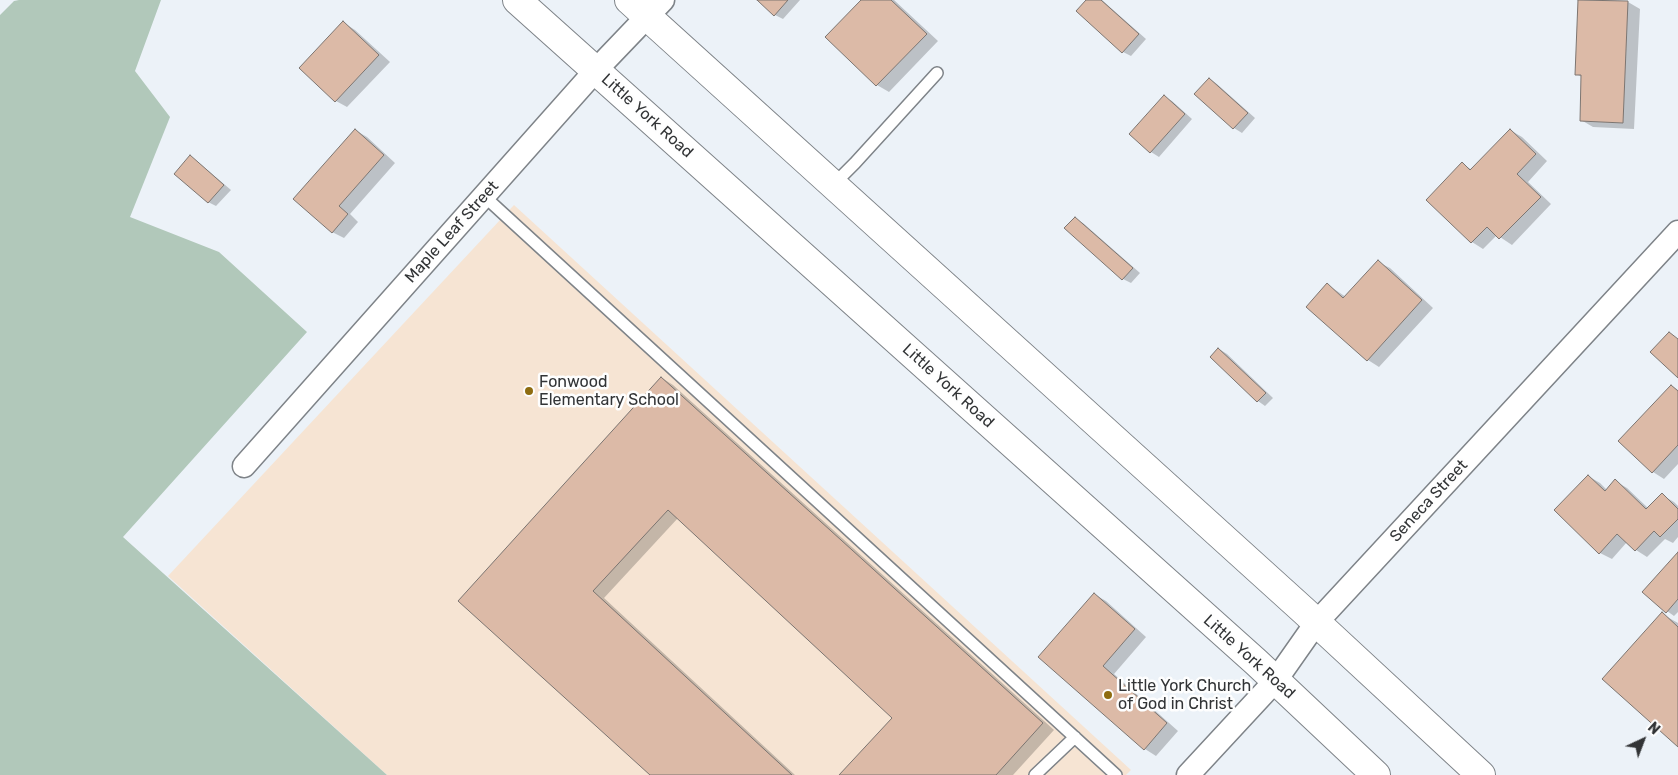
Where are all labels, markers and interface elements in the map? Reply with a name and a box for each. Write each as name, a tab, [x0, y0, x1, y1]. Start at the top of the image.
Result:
street label: Little York Road	[597, 70, 697, 162]
street label: Maple Leaf Street	[401, 177, 503, 287]
street label: Little York Road	[898, 340, 998, 432]
place label: Fonwood Elementary School	[539, 372, 679, 410]
marker: Fonwood Elementary School	[523, 385, 535, 397]
street label: Seneca Street	[1386, 456, 1472, 546]
street label: Little York Road	[1199, 611, 1299, 703]
place label: Little York Church of God in Christ	[1118, 676, 1251, 714]
marker: Little York Church of God in Christ	[1102, 689, 1114, 701]
north arrow	[1618, 715, 1668, 765]
text: N	[1644, 719, 1663, 738]

